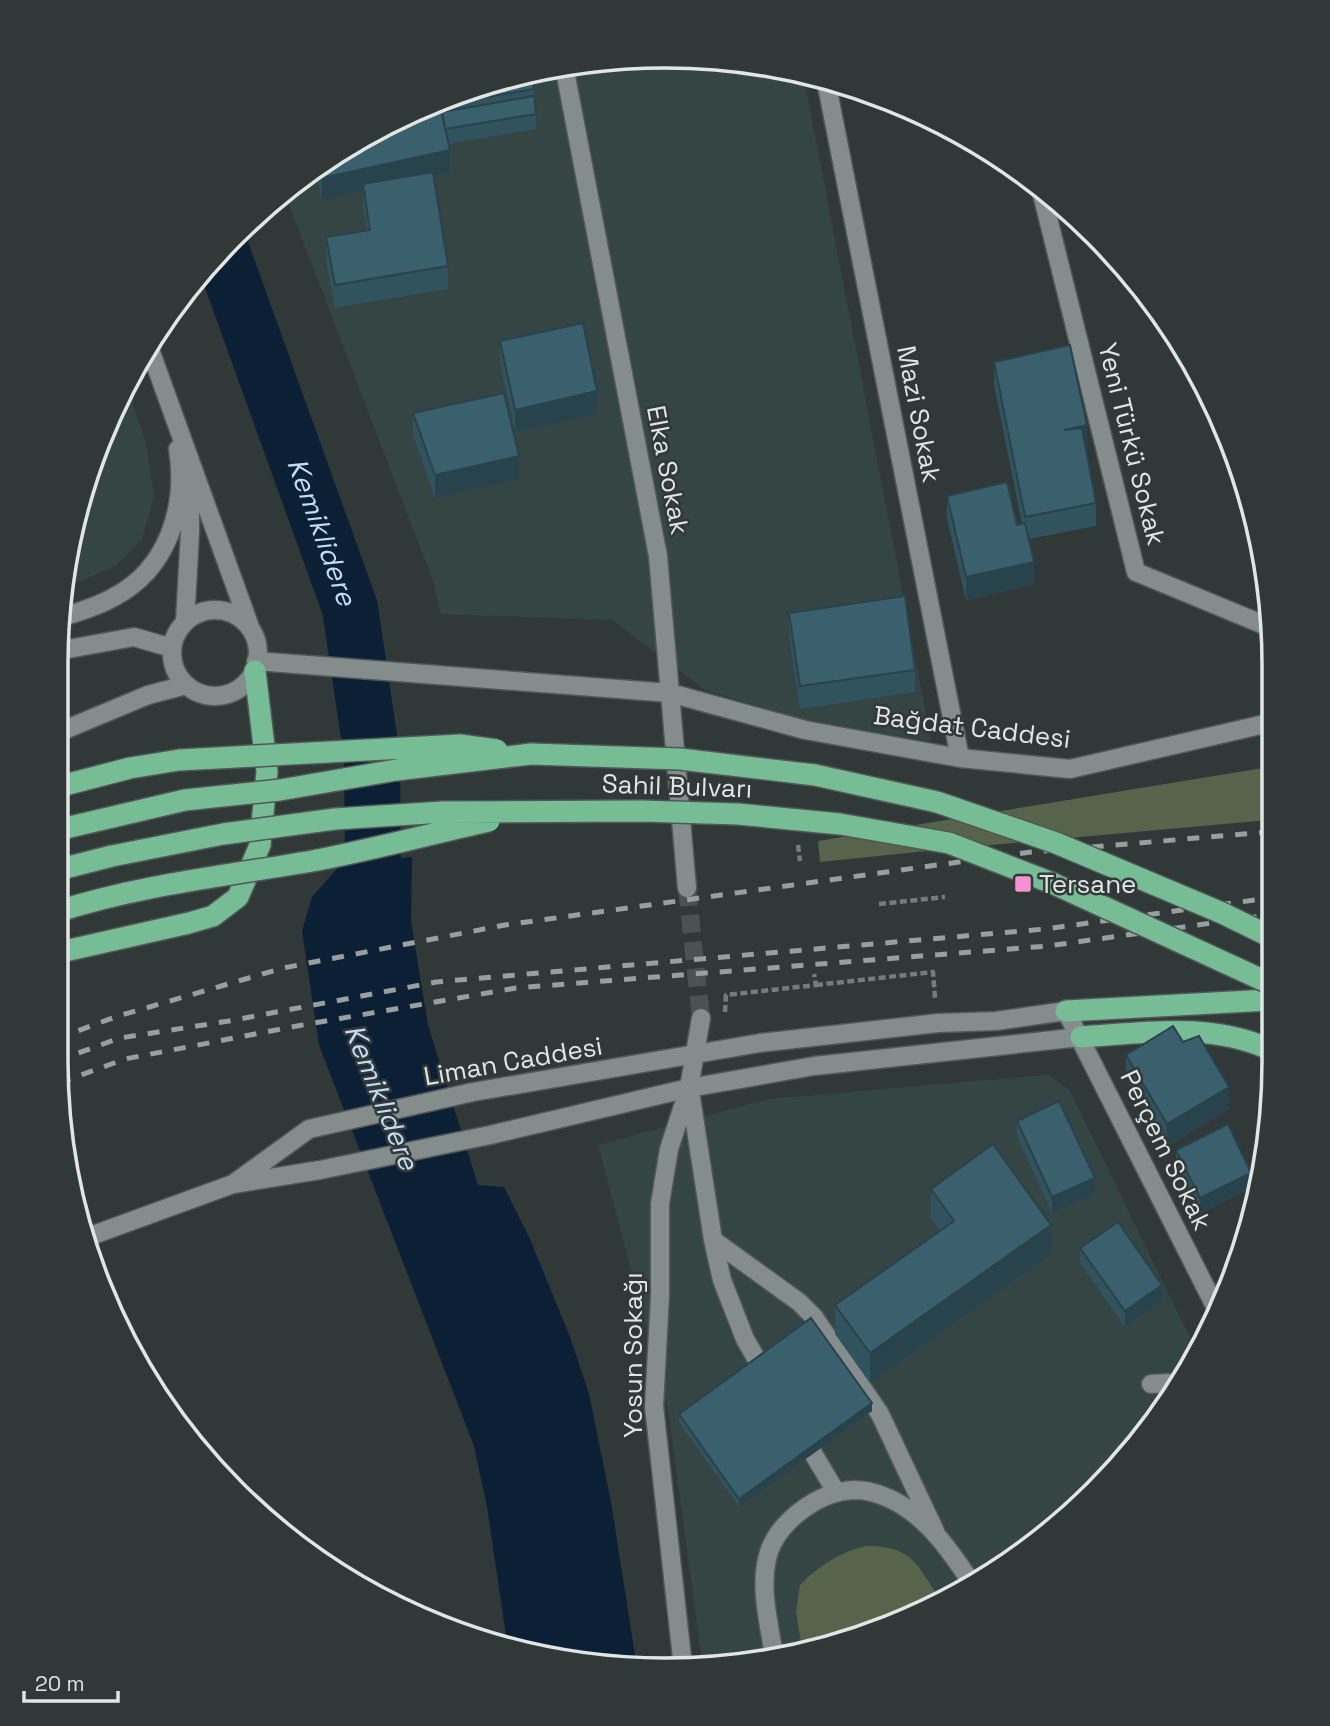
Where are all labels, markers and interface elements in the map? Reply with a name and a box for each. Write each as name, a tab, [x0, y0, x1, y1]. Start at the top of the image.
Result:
street label: Yeni Türkü Sokak	[1090, 339, 1174, 549]
street label: Mazi Sokak	[889, 343, 949, 485]
street label: Elka Sokak	[639, 402, 697, 538]
water label: Kemiklidere	[279, 453, 366, 612]
street label: Bağdat Caddesi	[872, 698, 1072, 756]
street label: Sahil Bulvarı	[601, 766, 753, 806]
place label: Tersane	[1039, 867, 1137, 901]
marker: Tersane	[1013, 874, 1033, 894]
water label: Kemiklidere	[336, 1019, 428, 1176]
street label: Liman Caddesi	[421, 1029, 605, 1093]
street label: Perçem Sokak	[1112, 1064, 1220, 1236]
street label: Yosun Sokağı	[616, 1272, 650, 1438]
scale bar	[24, 1660, 119, 1704]
text: 20 m	[35, 1670, 85, 1697]

